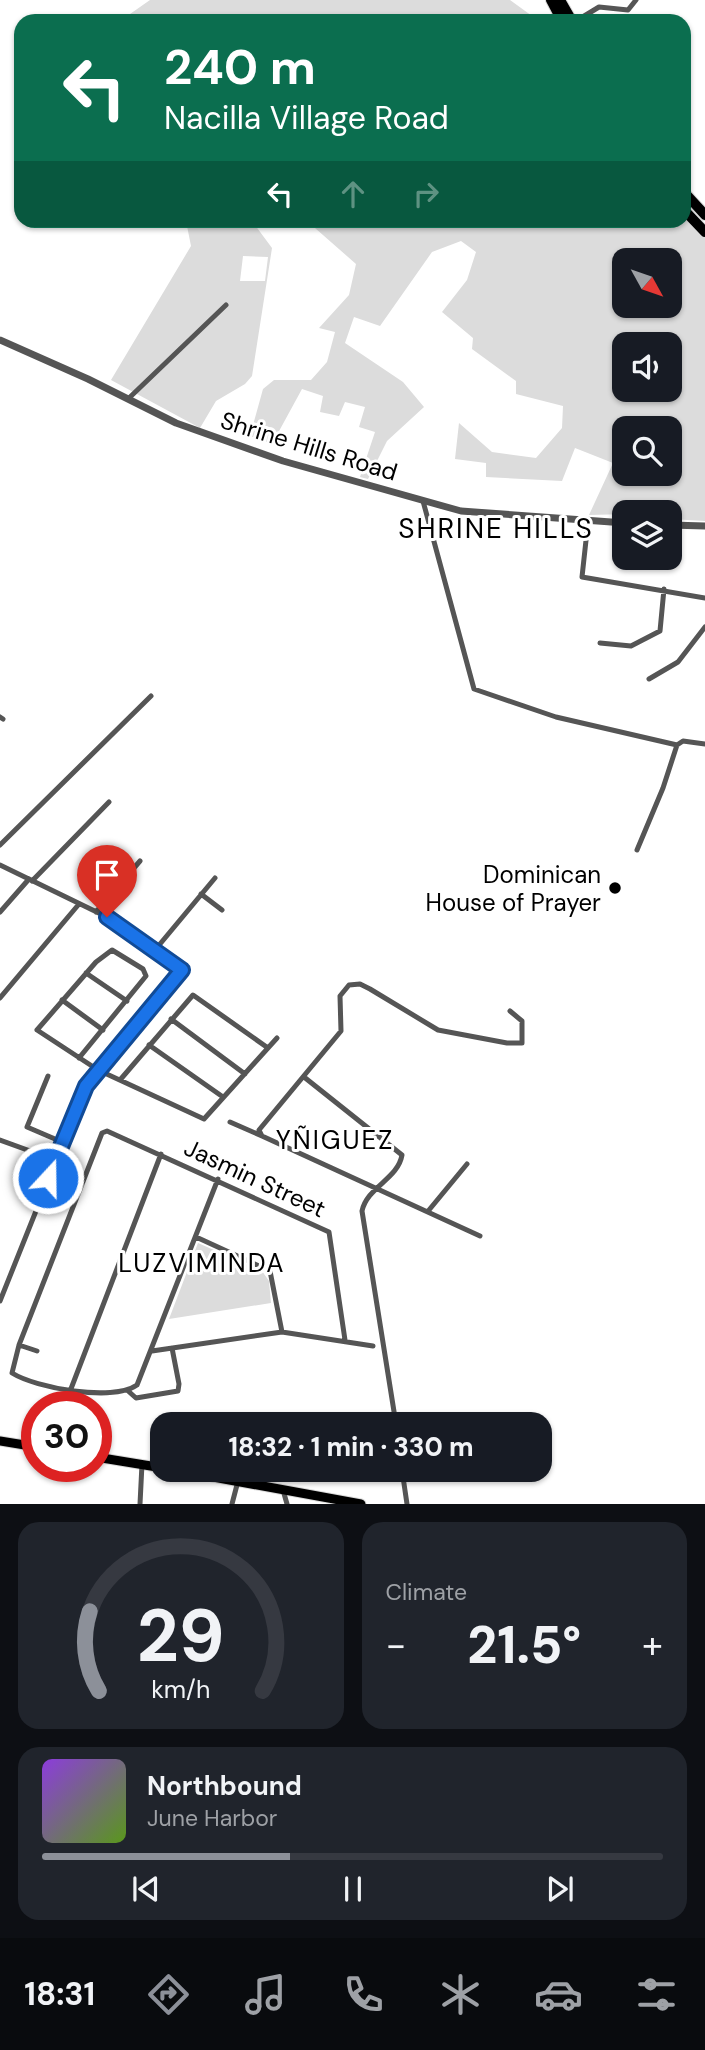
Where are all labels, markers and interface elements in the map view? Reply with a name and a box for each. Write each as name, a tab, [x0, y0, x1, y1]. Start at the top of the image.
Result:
text: 240 m	[164, 35, 316, 99]
icon: left	[49, 42, 140, 133]
text: Nacilla Village Road	[164, 97, 449, 139]
icon: left	[261, 175, 299, 213]
icon: ahead	[334, 175, 372, 213]
icon: right	[407, 175, 445, 213]
north arrow	[612, 248, 682, 318]
map controls	[612, 248, 682, 570]
button: sound	[612, 332, 682, 402]
street label: Shrine Hills Road	[217, 404, 401, 488]
button: search	[612, 416, 682, 486]
button: layers	[612, 500, 682, 570]
district label: SHRINE HILLS	[398, 510, 594, 547]
pin	[77, 845, 137, 917]
icon: arrive	[88, 856, 126, 894]
place label: Dominican House of Prayer	[426, 859, 601, 918]
marker: Dominican House of Prayer	[607, 880, 623, 896]
district label: YÑIGUEZ	[276, 1123, 394, 1157]
street label: Jasmin Street	[179, 1132, 331, 1224]
position arrow	[11, 1141, 85, 1215]
district label: LUZVIMINDA	[118, 1246, 286, 1280]
speed limit sign: 30	[21, 1391, 112, 1482]
text: 18:32 · 1 min · 330 m	[228, 1430, 474, 1464]
text: Climate	[386, 1577, 467, 1607]
text: 29	[137, 1590, 225, 1685]
text: 21.5°	[467, 1611, 581, 1679]
text: −	[386, 1620, 406, 1670]
text: +	[642, 1620, 663, 1670]
text: km/h	[151, 1673, 210, 1706]
text: Northbound	[147, 1769, 302, 1803]
text: June Harbor	[147, 1803, 277, 1833]
icon: previous	[127, 1870, 165, 1908]
icon: pause	[334, 1870, 372, 1908]
icon: next	[541, 1870, 579, 1908]
icon: directions	[144, 1970, 193, 2019]
icon: music	[241, 1970, 290, 2019]
icon: phone	[339, 1970, 388, 2019]
icon: climate	[436, 1970, 485, 2019]
icon: car	[534, 1970, 583, 2019]
icon: filters	[632, 1970, 681, 2019]
text: 18:31	[24, 1973, 95, 2015]

